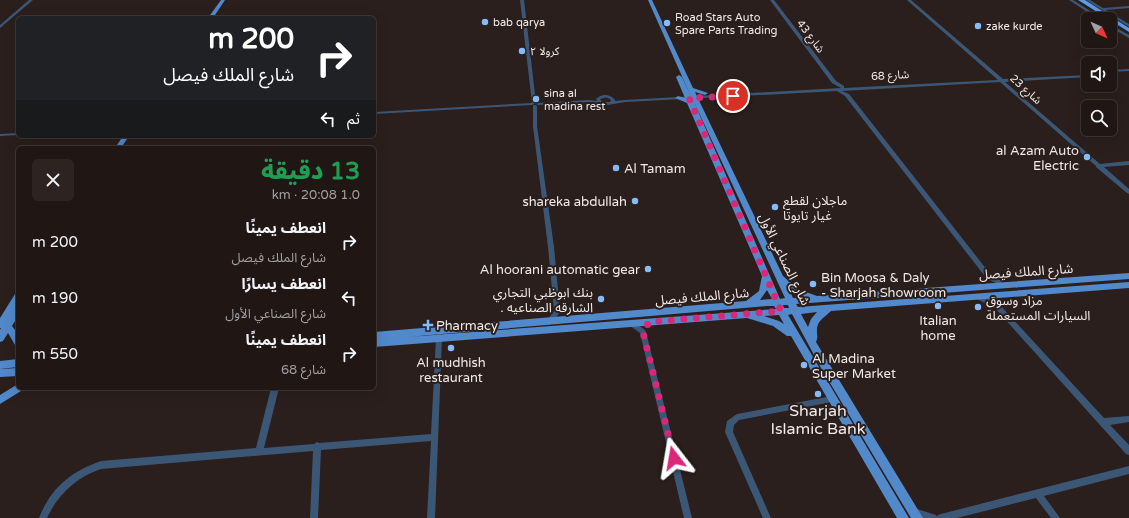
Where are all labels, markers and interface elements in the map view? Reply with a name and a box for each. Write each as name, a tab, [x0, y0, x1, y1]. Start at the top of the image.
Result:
place label: Road Stars Auto Spare Parts Trading	[675, 11, 778, 37]
north arrow	[1081, 12, 1117, 48]
map controls	[1081, 12, 1117, 136]
place label: bab qarya	[493, 16, 545, 29]
marker: bab qarya	[480, 17, 490, 27]
street label: شارع 43	[793, 17, 827, 56]
marker: Road Stars Auto Spare Parts Trading	[662, 18, 672, 28]
place label: zake kurde	[986, 20, 1043, 33]
marker: zake kurde	[973, 21, 983, 31]
text: 200 m	[208, 22, 294, 56]
icon: right	[308, 32, 360, 84]
place label: كرولا ٢	[530, 45, 560, 58]
marker: كرولا ٢	[517, 46, 527, 56]
button: sound	[1081, 56, 1117, 92]
text: شارع الملك فيصل	[163, 64, 294, 86]
street label: شارع 68	[871, 68, 910, 84]
street label: شارع 23	[1006, 72, 1044, 108]
pin	[716, 79, 750, 113]
icon: arrive	[722, 85, 744, 107]
place label: sina al madina rest	[544, 87, 605, 113]
marker: sina al madina rest	[531, 94, 541, 104]
button: search	[1081, 100, 1117, 136]
icon: left	[317, 108, 339, 130]
text: ثم	[347, 110, 360, 128]
place label: al Azam Auto Electric	[996, 143, 1079, 174]
marker: al Azam Auto Electric	[1082, 152, 1092, 162]
text: 13 دقيقة	[261, 157, 360, 186]
button: close	[32, 159, 74, 201]
place label: Al Tamam	[624, 161, 686, 177]
marker: Al Tamam	[611, 163, 621, 173]
text: 1.0 km · 20:08	[272, 187, 360, 203]
place label: ماجلان لقطع غيار تايوتا	[783, 193, 847, 224]
place label: shareka abdullah	[522, 194, 627, 210]
marker: shareka abdullah	[630, 196, 640, 206]
marker: ماجلان لقطع غيار تايوتا	[770, 202, 780, 212]
street label: شارع الصناعي الأول	[753, 211, 813, 309]
text: انعطف يمينًا	[245, 219, 326, 237]
icon: right	[338, 231, 360, 253]
text: 200 m	[32, 233, 78, 251]
text: شارع الملك فيصل	[232, 250, 326, 266]
street label: شارع الملك فيصل	[978, 261, 1074, 285]
place label: Al hoorani automatic gear	[480, 262, 640, 278]
marker: Al hoorani automatic gear	[643, 264, 653, 274]
place label: Bin Moosa & Daly - Sharjah Showroom	[821, 270, 946, 301]
text: انعطف يسارًا	[242, 275, 326, 293]
marker: Bin Moosa & Daly - Sharjah Showroom	[808, 279, 818, 289]
place label: بنك ابوظبي التجاري . الشارقه الصناعيه	[493, 285, 593, 316]
street label: شارع الملك فيصل	[654, 285, 750, 311]
icon: left	[338, 287, 360, 309]
text: 190 m	[32, 289, 78, 307]
place label: مزاد وسوق السيارات المستعملة	[986, 293, 1090, 324]
marker: بنك ابوظبي التجاري . الشارقه الصناعيه	[596, 294, 606, 304]
marker: Italian home	[933, 301, 943, 311]
marker: مزاد وسوق السيارات المستعملة	[973, 302, 983, 312]
text: شارع الصناعي الأول	[225, 306, 326, 322]
place label: Italian home	[919, 313, 957, 344]
place label: Pharmacy	[436, 318, 498, 334]
marker: Pharmacy	[423, 320, 433, 330]
text: انعطف يمينًا	[245, 331, 326, 349]
icon: right	[338, 343, 360, 365]
marker: Al mudhish restaurant	[446, 343, 456, 353]
text: 550 m	[32, 345, 78, 363]
place label: Al Madina Super Market	[812, 351, 896, 382]
place label: Al mudhish restaurant	[416, 355, 486, 386]
marker: Al Madina Super Market	[799, 360, 809, 370]
text: شارع 68	[281, 362, 326, 378]
marker: Sharjah Islamic Bank	[813, 389, 823, 399]
place label: Sharjah Islamic Bank	[771, 401, 866, 439]
position arrow	[653, 437, 695, 479]

